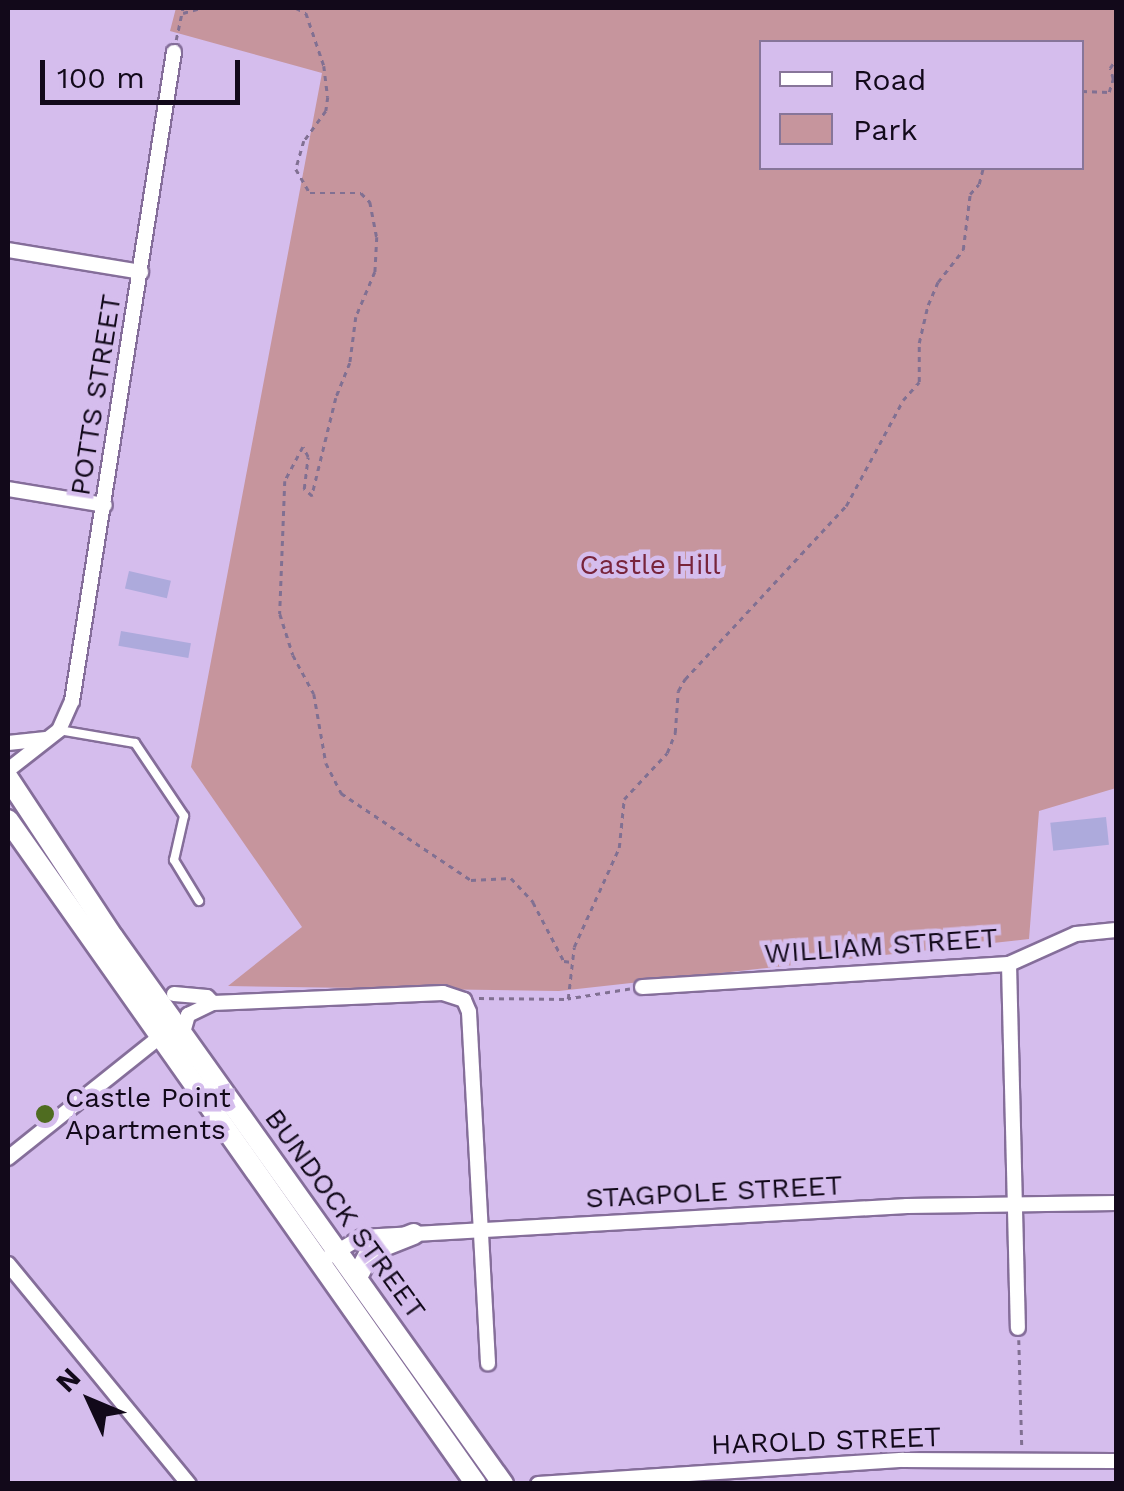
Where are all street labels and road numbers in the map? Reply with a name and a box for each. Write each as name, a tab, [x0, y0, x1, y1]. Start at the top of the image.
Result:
street label: POTTS STREET	[64, 292, 128, 498]
street label: WILLIAM STREET	[763, 921, 999, 971]
street label: BUNDOCK STREET	[257, 1102, 433, 1326]
street label: STAGPOLE STREET	[585, 1168, 843, 1216]
street label: HAROLD STREET	[710, 1420, 942, 1462]

